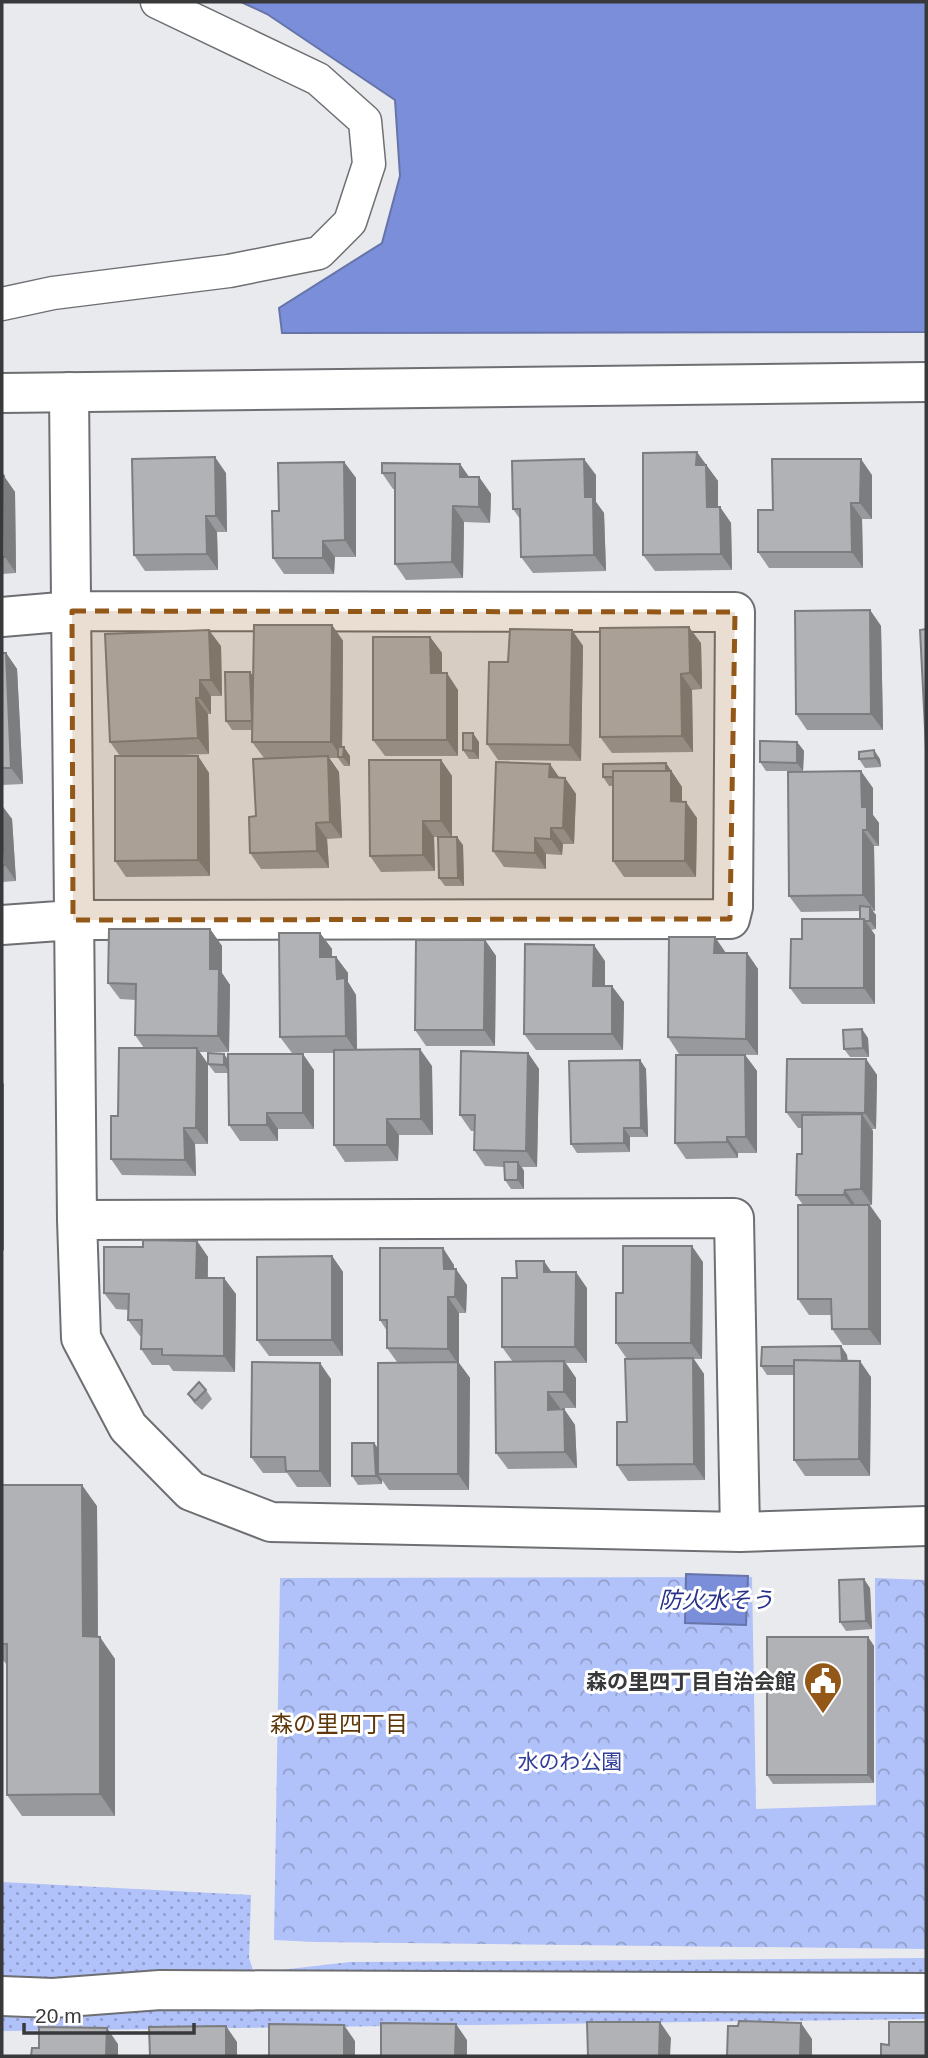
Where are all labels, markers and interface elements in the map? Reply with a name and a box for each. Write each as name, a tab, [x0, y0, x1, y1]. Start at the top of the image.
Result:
water label: 防火水そう	[659, 1587, 774, 1613]
public building icon: 森の里四丁目自治会館	[802, 1660, 844, 1715]
place label: 森の里四丁目自治会館	[586, 1670, 796, 1693]
district label: 森の里四丁目	[270, 1711, 408, 1737]
park label: 水のわ公園	[518, 1750, 623, 1773]
scale bar	[24, 1992, 194, 2036]
text: 20 m	[35, 2004, 82, 2027]

